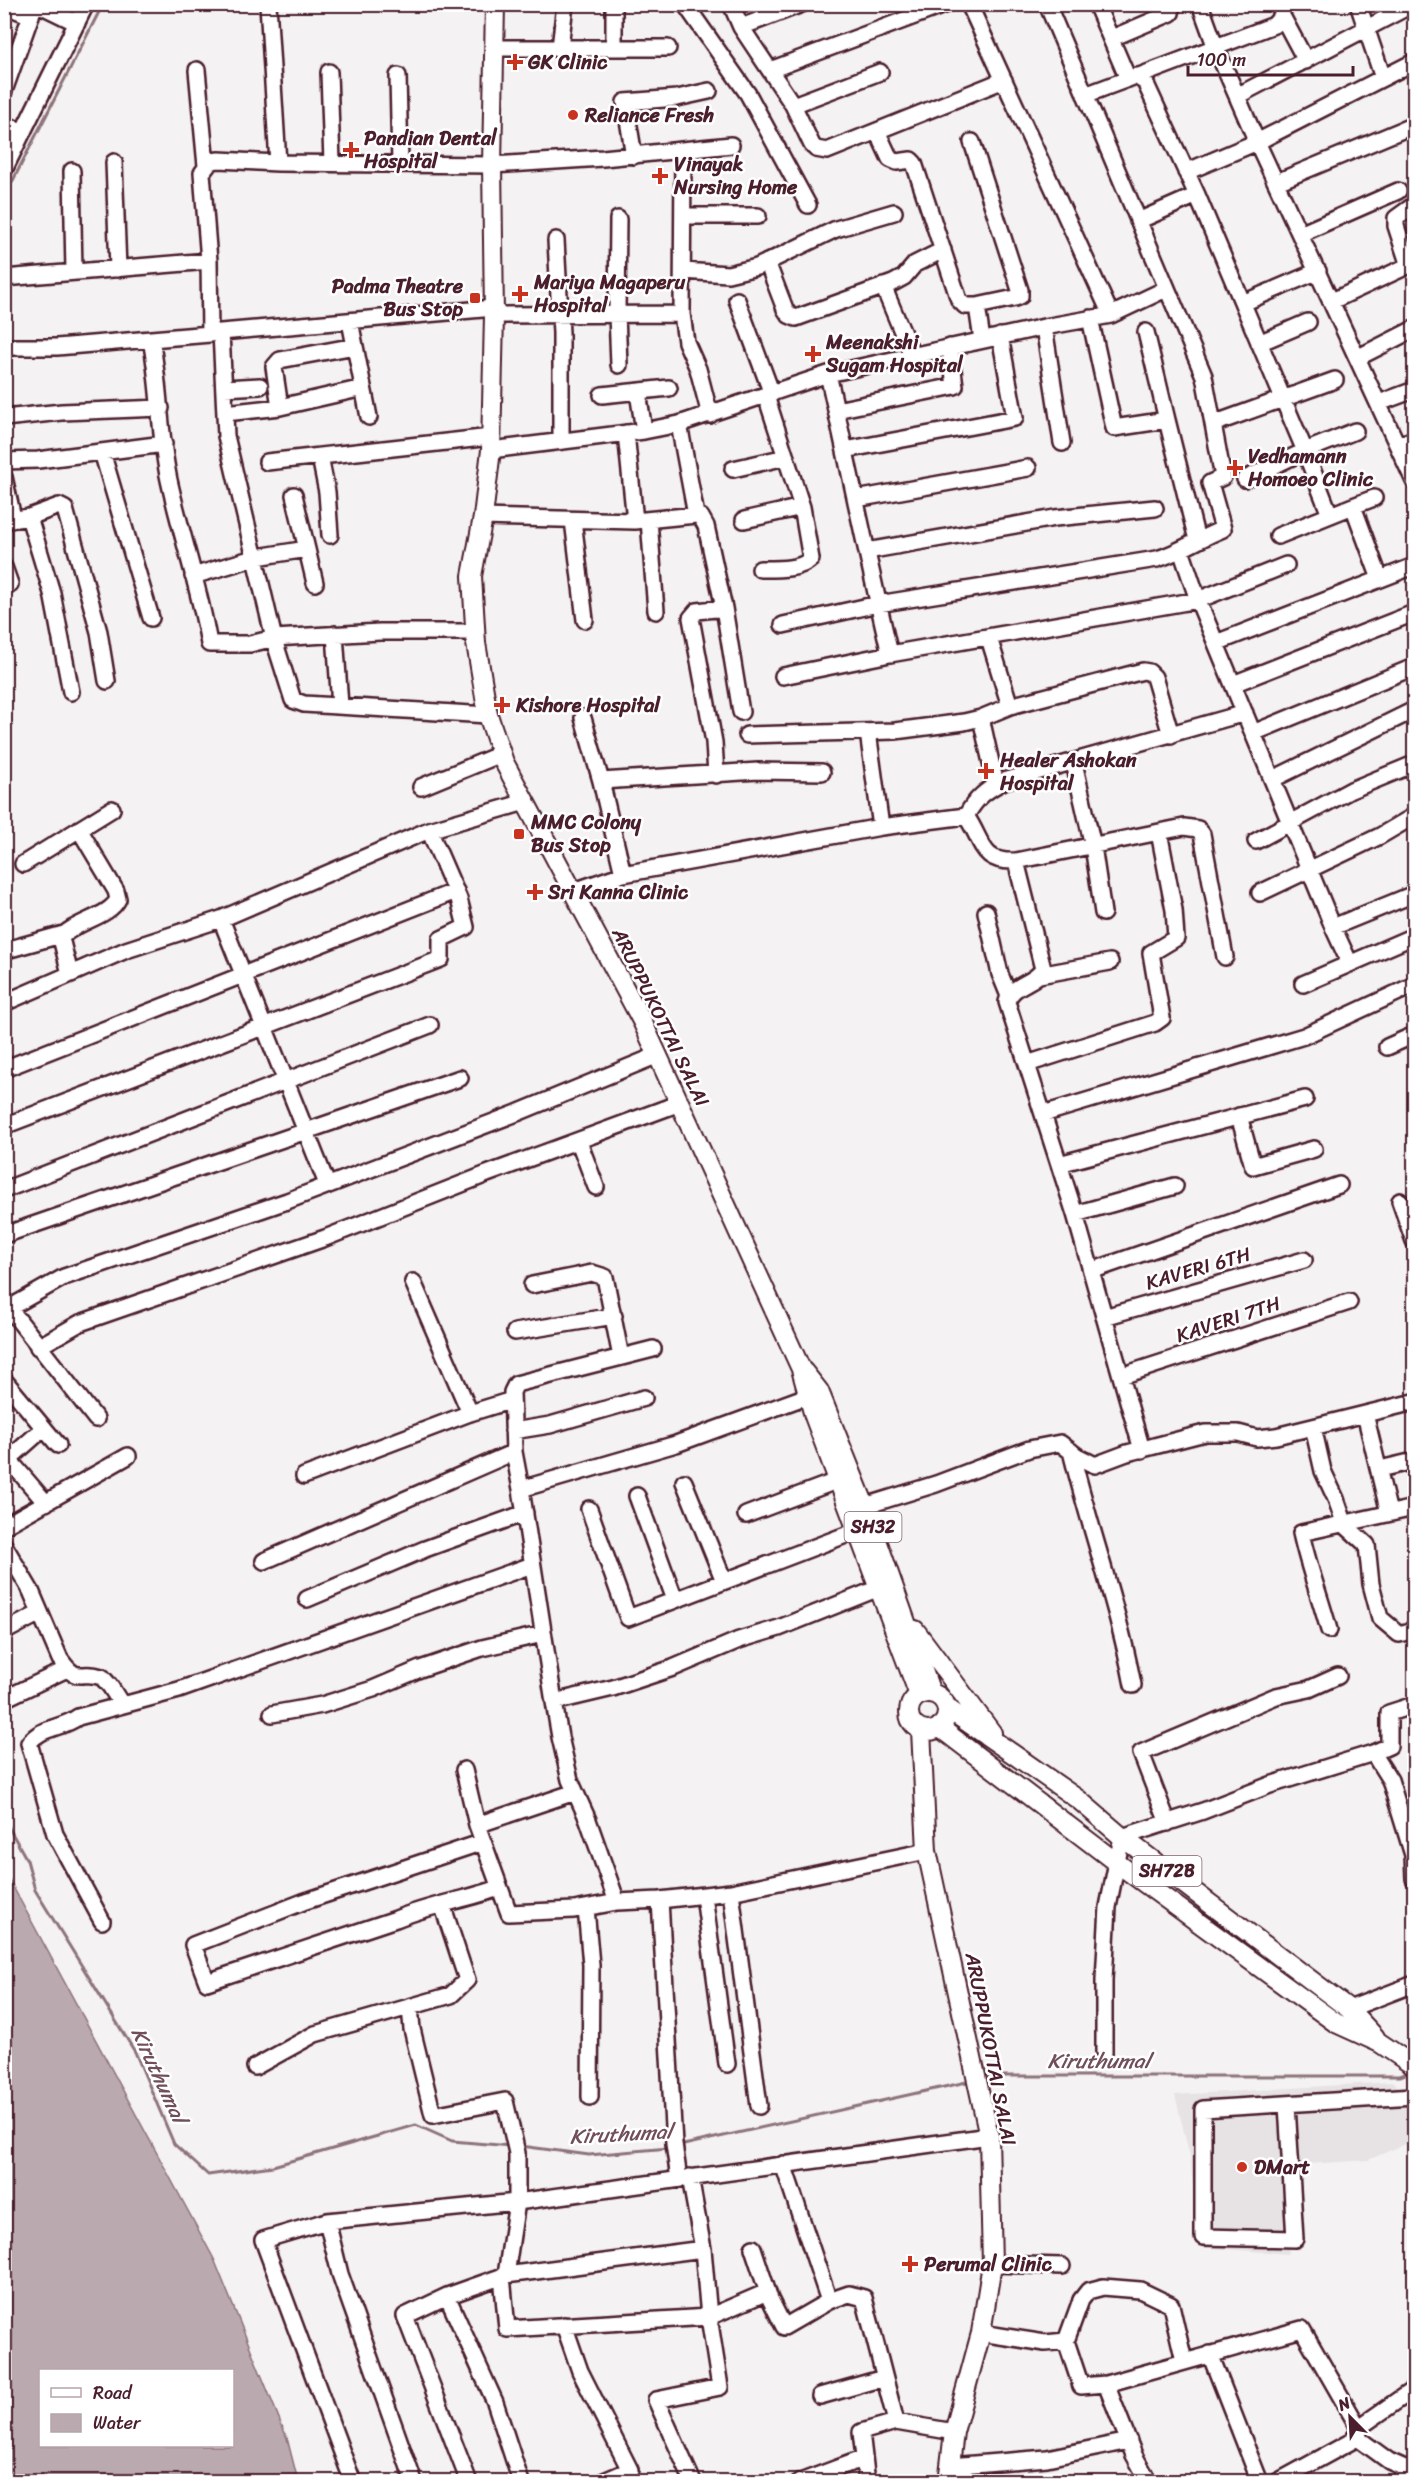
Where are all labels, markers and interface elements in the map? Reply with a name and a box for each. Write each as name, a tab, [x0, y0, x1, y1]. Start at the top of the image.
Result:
scale bar	[1188, 39, 1353, 77]
text: 100 m	[1197, 44, 1246, 76]
place label: GK Clinic	[527, 45, 608, 80]
marker: GK Clinic	[506, 53, 524, 71]
place label: Reliance Fresh	[584, 98, 714, 133]
marker: Reliance Fresh	[566, 108, 580, 122]
place label: Pandian Dental Hospital	[363, 121, 498, 179]
marker: Pandian Dental Hospital	[342, 141, 360, 159]
place label: Vinayak Nursing Home	[673, 147, 798, 205]
marker: Vinayak Nursing Home	[651, 167, 669, 185]
place label: Mariya Magaperu Hospital	[533, 265, 686, 323]
place label: Padma Theatre Bus Stop	[332, 269, 464, 327]
marker: Mariya Magaperu Hospital	[511, 285, 529, 303]
marker: Padma Theatre Bus Stop	[468, 291, 482, 305]
place label: Meenakshi Sugam Hospital	[825, 325, 964, 383]
marker: Meenakshi Sugam Hospital	[804, 345, 822, 363]
place label: Vedhamann Homoeo Clinic	[1247, 439, 1374, 497]
marker: Vedhamann Homoeo Clinic	[1226, 459, 1244, 477]
place label: Kishore Hospital	[515, 688, 661, 723]
marker: Kishore Hospital	[493, 696, 511, 714]
place label: Healer Ashokan Hospital	[999, 743, 1137, 801]
marker: Healer Ashokan Hospital	[977, 762, 995, 780]
place label: MMC Colony Bus Stop	[530, 805, 642, 863]
marker: MMC Colony Bus Stop	[512, 827, 526, 841]
place label: Sri Kanna Clinic	[547, 875, 689, 910]
marker: Sri Kanna Clinic	[526, 883, 544, 901]
street label: ARUPPUKOTTAI SALAI	[601, 921, 719, 1113]
street label: KAVERI 6TH	[1141, 1237, 1255, 1300]
street label: KAVERI 7TH	[1171, 1286, 1285, 1353]
road number: SH32	[844, 1512, 902, 1542]
road number: SH72B	[1132, 1856, 1202, 1886]
street label: ARUPPUKOTTAI SALAI	[954, 1949, 1026, 2149]
water label: Kiruthumal	[120, 2021, 200, 2134]
water label: Kiruthumal	[1048, 2042, 1155, 2080]
water label: Kiruthumal	[569, 2112, 678, 2156]
place label: DMart	[1254, 2150, 1310, 2185]
marker: DMart	[1235, 2160, 1249, 2174]
place label: Perumal Clinic	[924, 2247, 1053, 2282]
marker: Perumal Clinic	[901, 2255, 919, 2273]
legend	[39, 2369, 234, 2447]
text: Road	[93, 2377, 133, 2409]
north arrow	[1320, 2387, 1380, 2447]
text: N	[1332, 2388, 1356, 2420]
text: Water	[93, 2407, 142, 2439]

